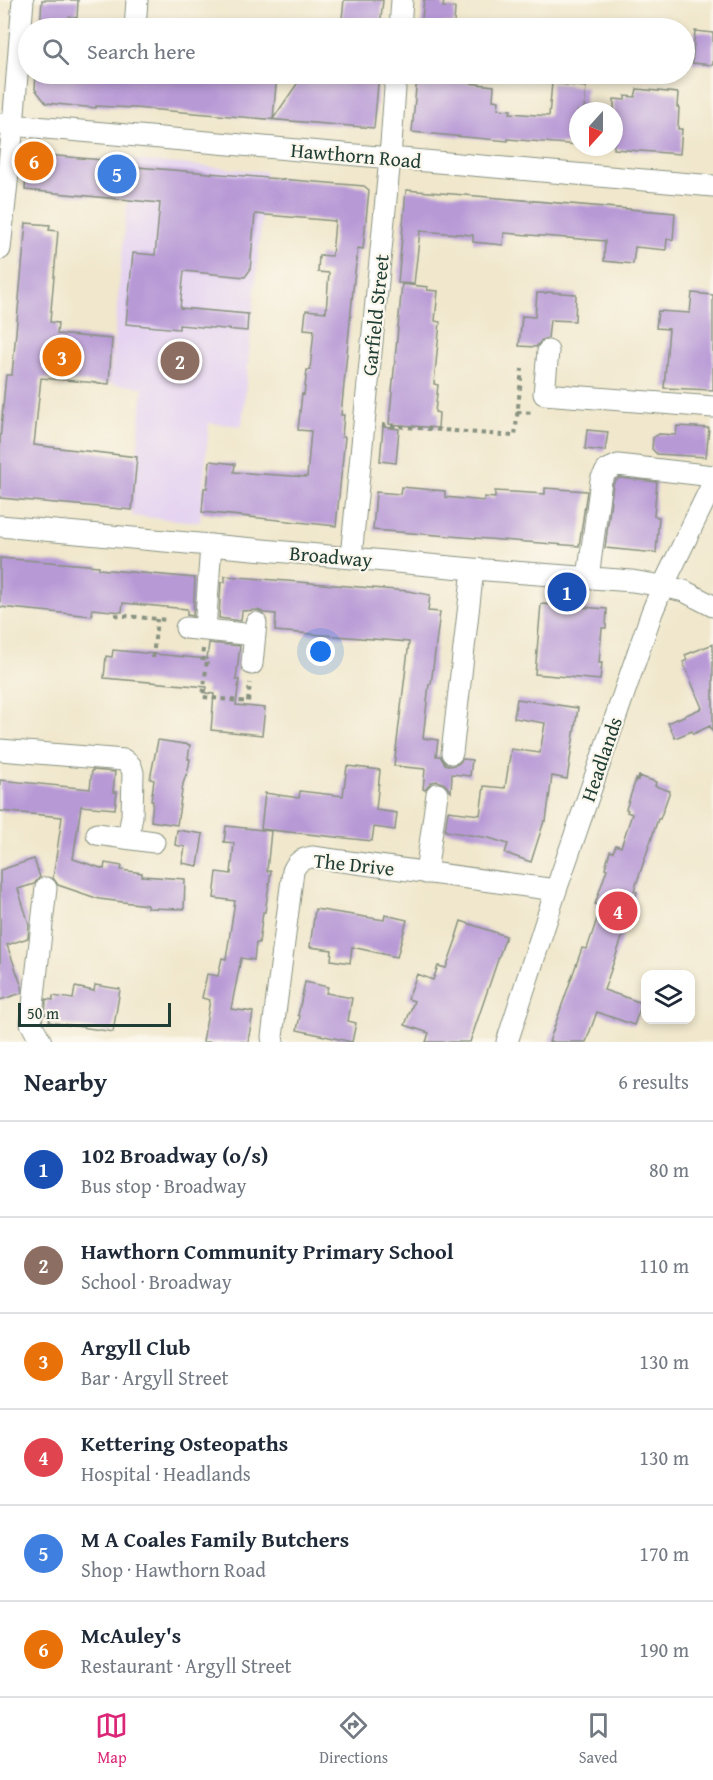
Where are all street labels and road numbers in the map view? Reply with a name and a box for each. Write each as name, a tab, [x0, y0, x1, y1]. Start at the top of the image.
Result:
street label: Hawthorn Road	[290, 135, 423, 175]
street label: Garfield Street	[354, 253, 396, 377]
street label: Broadway	[288, 538, 374, 574]
street label: Headlands	[573, 713, 629, 805]
street label: The Drive	[312, 845, 396, 883]

